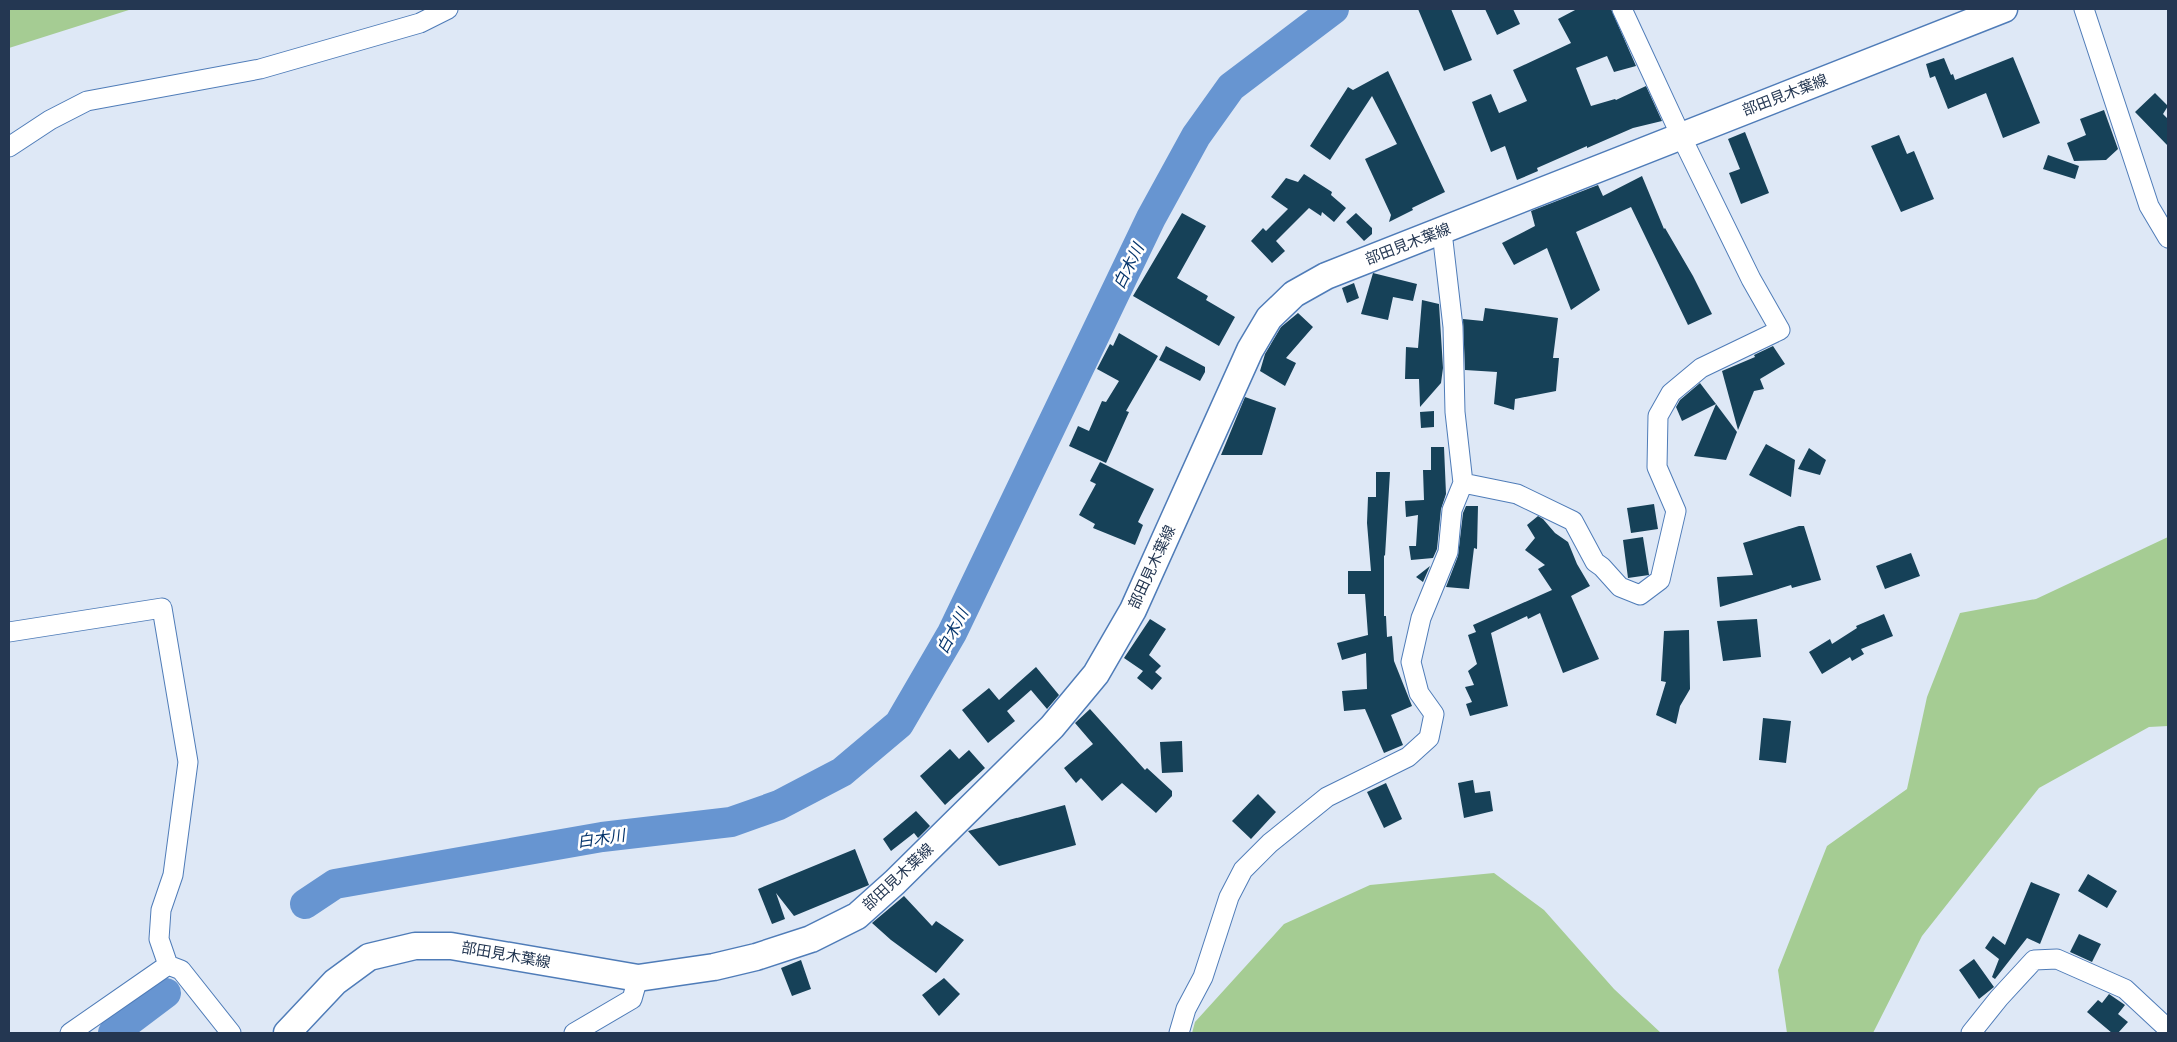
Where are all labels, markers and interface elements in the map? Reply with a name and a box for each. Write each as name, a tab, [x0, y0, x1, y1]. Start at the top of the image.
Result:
street label: 部田見木葉線	[1739, 70, 1830, 120]
street label: 部田見木葉線	[1362, 219, 1453, 269]
water label: 白木川	[1108, 238, 1148, 292]
street label: 部田見木葉線	[1124, 522, 1179, 612]
water label: 白木川	[932, 603, 973, 657]
water label: 白木川	[576, 824, 628, 851]
street label: 部田見木葉線	[858, 839, 937, 914]
street label: 部田見木葉線	[460, 937, 552, 972]

